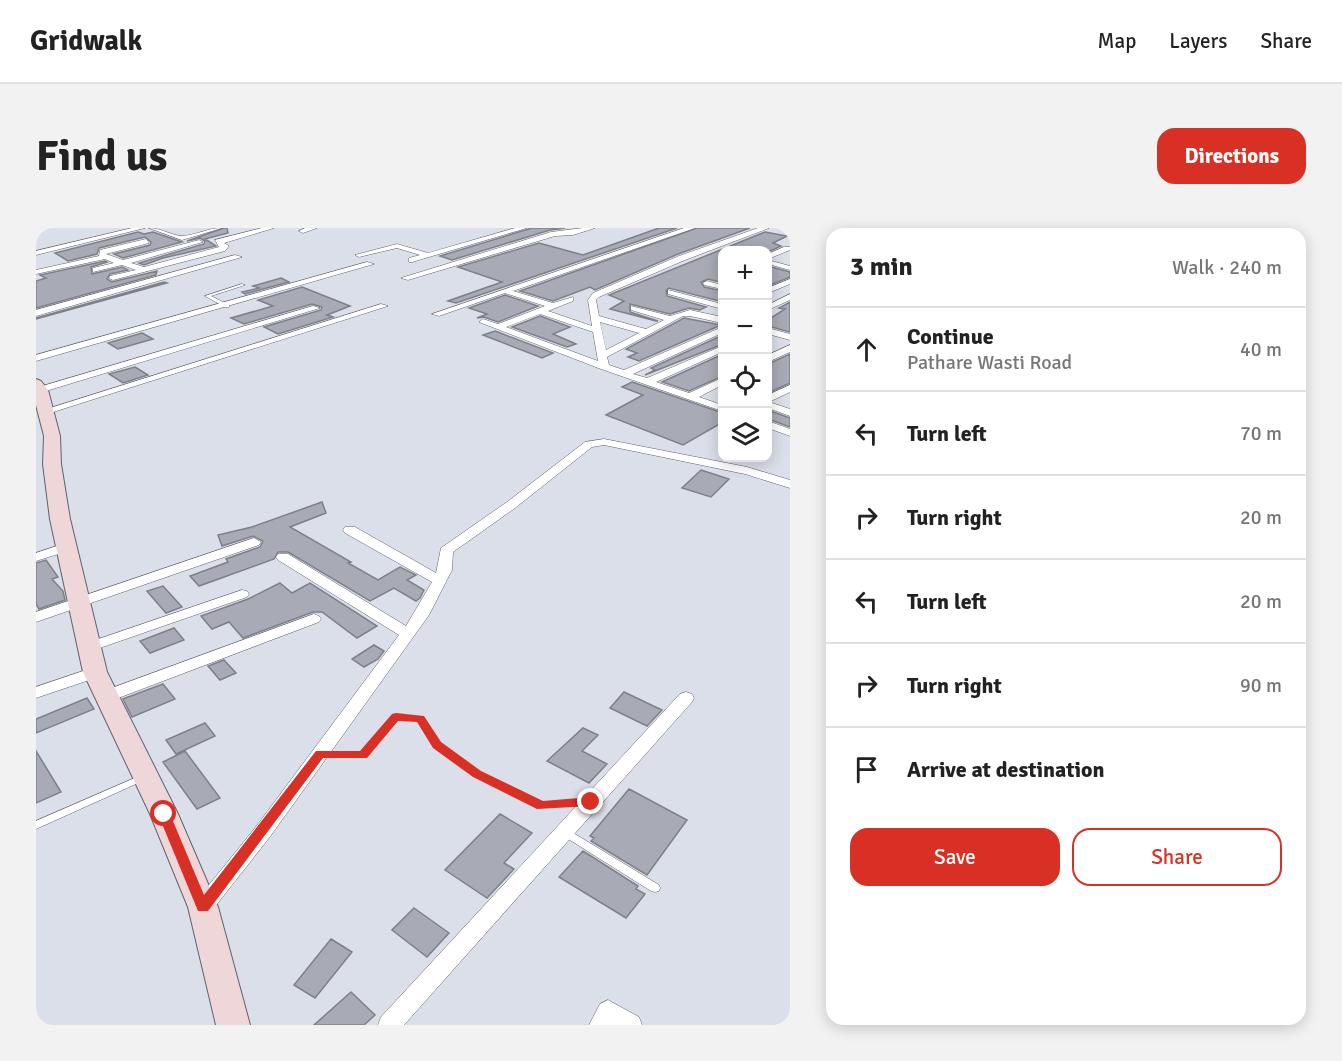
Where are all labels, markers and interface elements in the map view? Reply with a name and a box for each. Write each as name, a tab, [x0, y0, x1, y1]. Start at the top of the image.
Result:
text: Gridwalk	[30, 24, 142, 58]
text: Map	[1098, 28, 1136, 54]
text: Layers	[1169, 28, 1227, 54]
text: Share	[1260, 28, 1312, 54]
button: Directions	[1157, 128, 1306, 184]
text: Find us	[36, 131, 167, 182]
map controls	[718, 246, 772, 462]
button: +	[718, 246, 772, 300]
text: 3 min	[850, 251, 913, 283]
text: Walk · 240 m	[1172, 255, 1282, 280]
button: −	[718, 300, 772, 354]
text: Continue	[907, 323, 994, 350]
icon: ahead	[850, 333, 883, 366]
text: 40 m	[1240, 337, 1282, 362]
text: Pathare Wasti Road	[907, 350, 1072, 375]
button: locate	[718, 354, 772, 408]
button: layers	[718, 408, 772, 462]
icon: left	[850, 417, 883, 450]
text: Turn left	[907, 420, 987, 447]
text: 70 m	[1240, 421, 1282, 446]
icon: right	[850, 501, 883, 534]
text: Turn right	[907, 504, 1002, 531]
text: 20 m	[1240, 505, 1282, 530]
icon: left	[850, 585, 883, 618]
text: Turn left	[907, 588, 987, 615]
text: 20 m	[1240, 589, 1282, 614]
icon: right	[850, 669, 883, 702]
text: Turn right	[907, 672, 1002, 699]
text: 90 m	[1240, 673, 1282, 698]
icon: arrive	[850, 753, 883, 786]
text: Arrive at destination	[907, 756, 1104, 783]
route end	[577, 788, 603, 814]
route start	[150, 800, 176, 826]
button: Save	[850, 828, 1060, 886]
button: Share	[1072, 828, 1282, 886]

